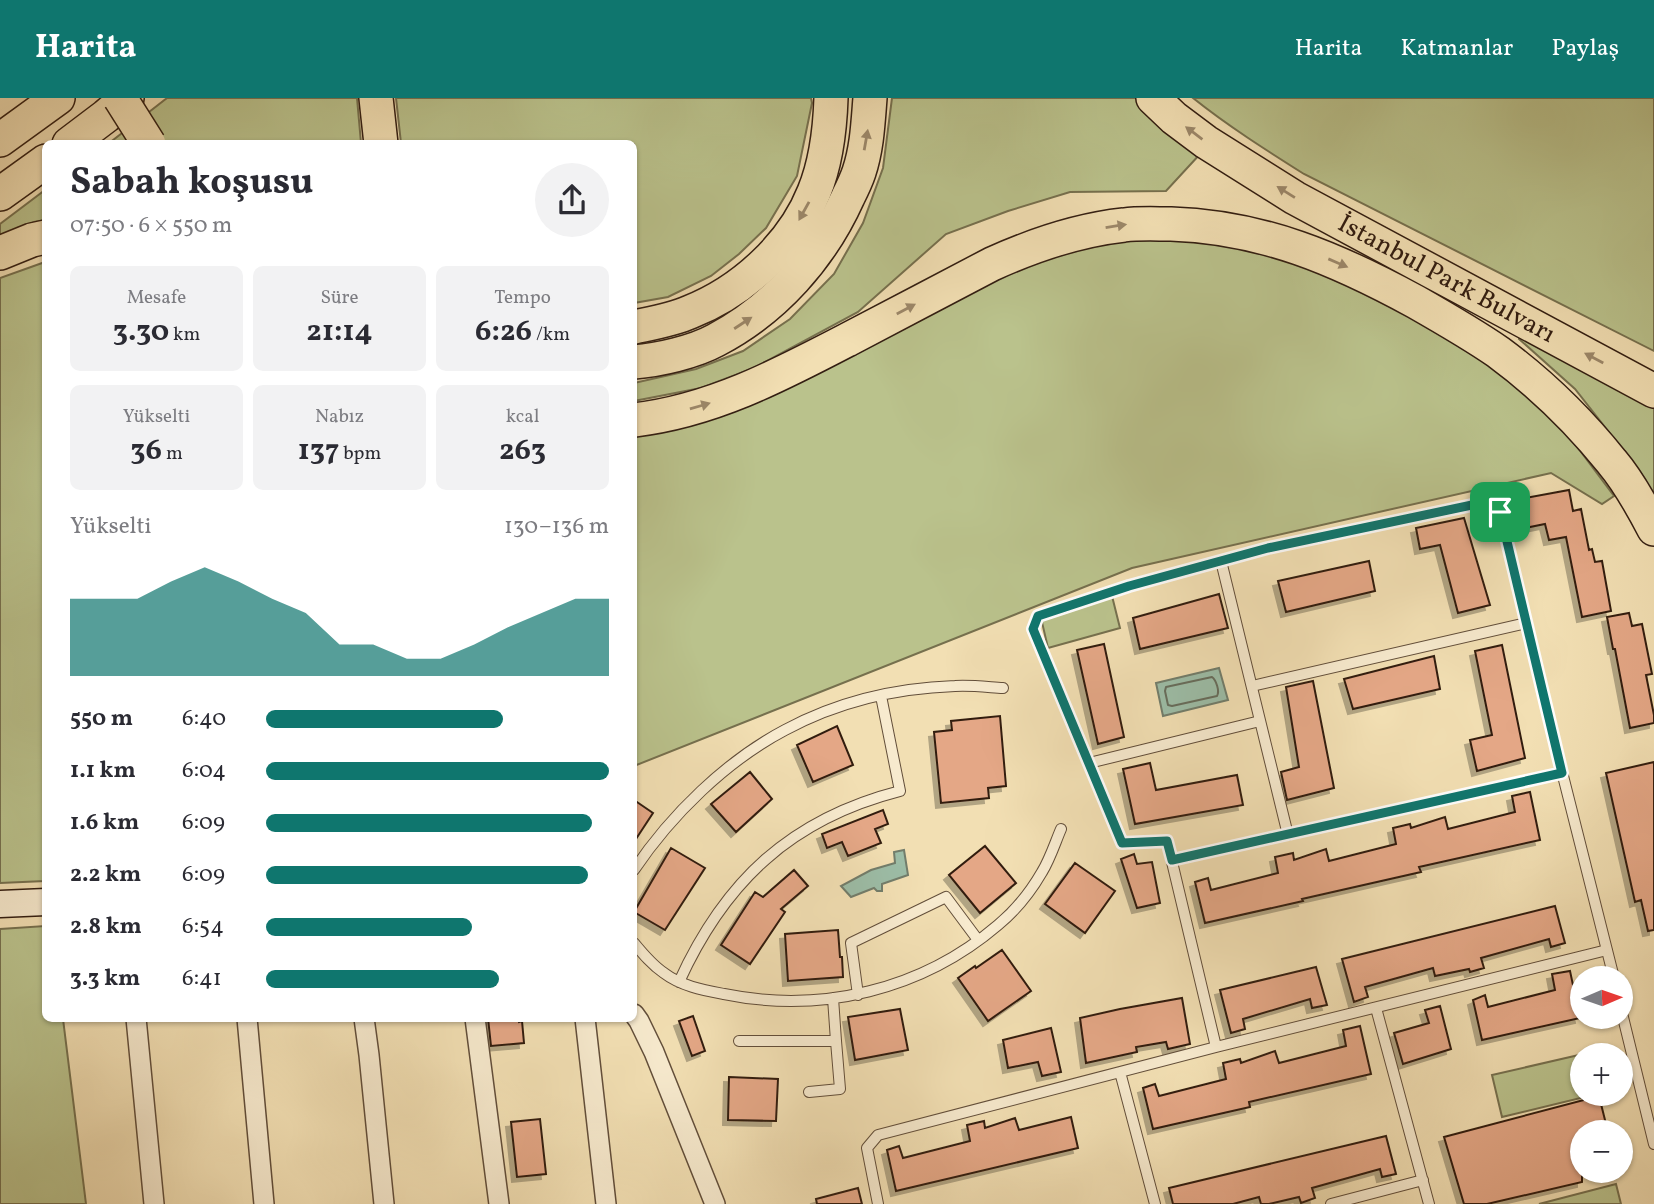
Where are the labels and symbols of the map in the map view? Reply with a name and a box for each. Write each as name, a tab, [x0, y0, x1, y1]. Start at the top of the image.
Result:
one-way arrow	[1186, 126, 1204, 141]
one-way arrow	[860, 129, 871, 151]
one-way arrow	[1277, 186, 1296, 199]
one-way arrow	[798, 201, 810, 221]
street label: İstanbul Park Bulvarı	[1331, 206, 1562, 353]
one-way arrow	[1105, 220, 1127, 231]
one-way arrow	[1327, 258, 1348, 269]
one-way arrow	[896, 304, 916, 315]
one-way arrow	[733, 317, 752, 330]
one-way arrow	[1584, 353, 1604, 365]
one-way arrow	[690, 400, 711, 410]
pin	[1470, 482, 1530, 542]
north arrow	[1570, 966, 1633, 1029]

